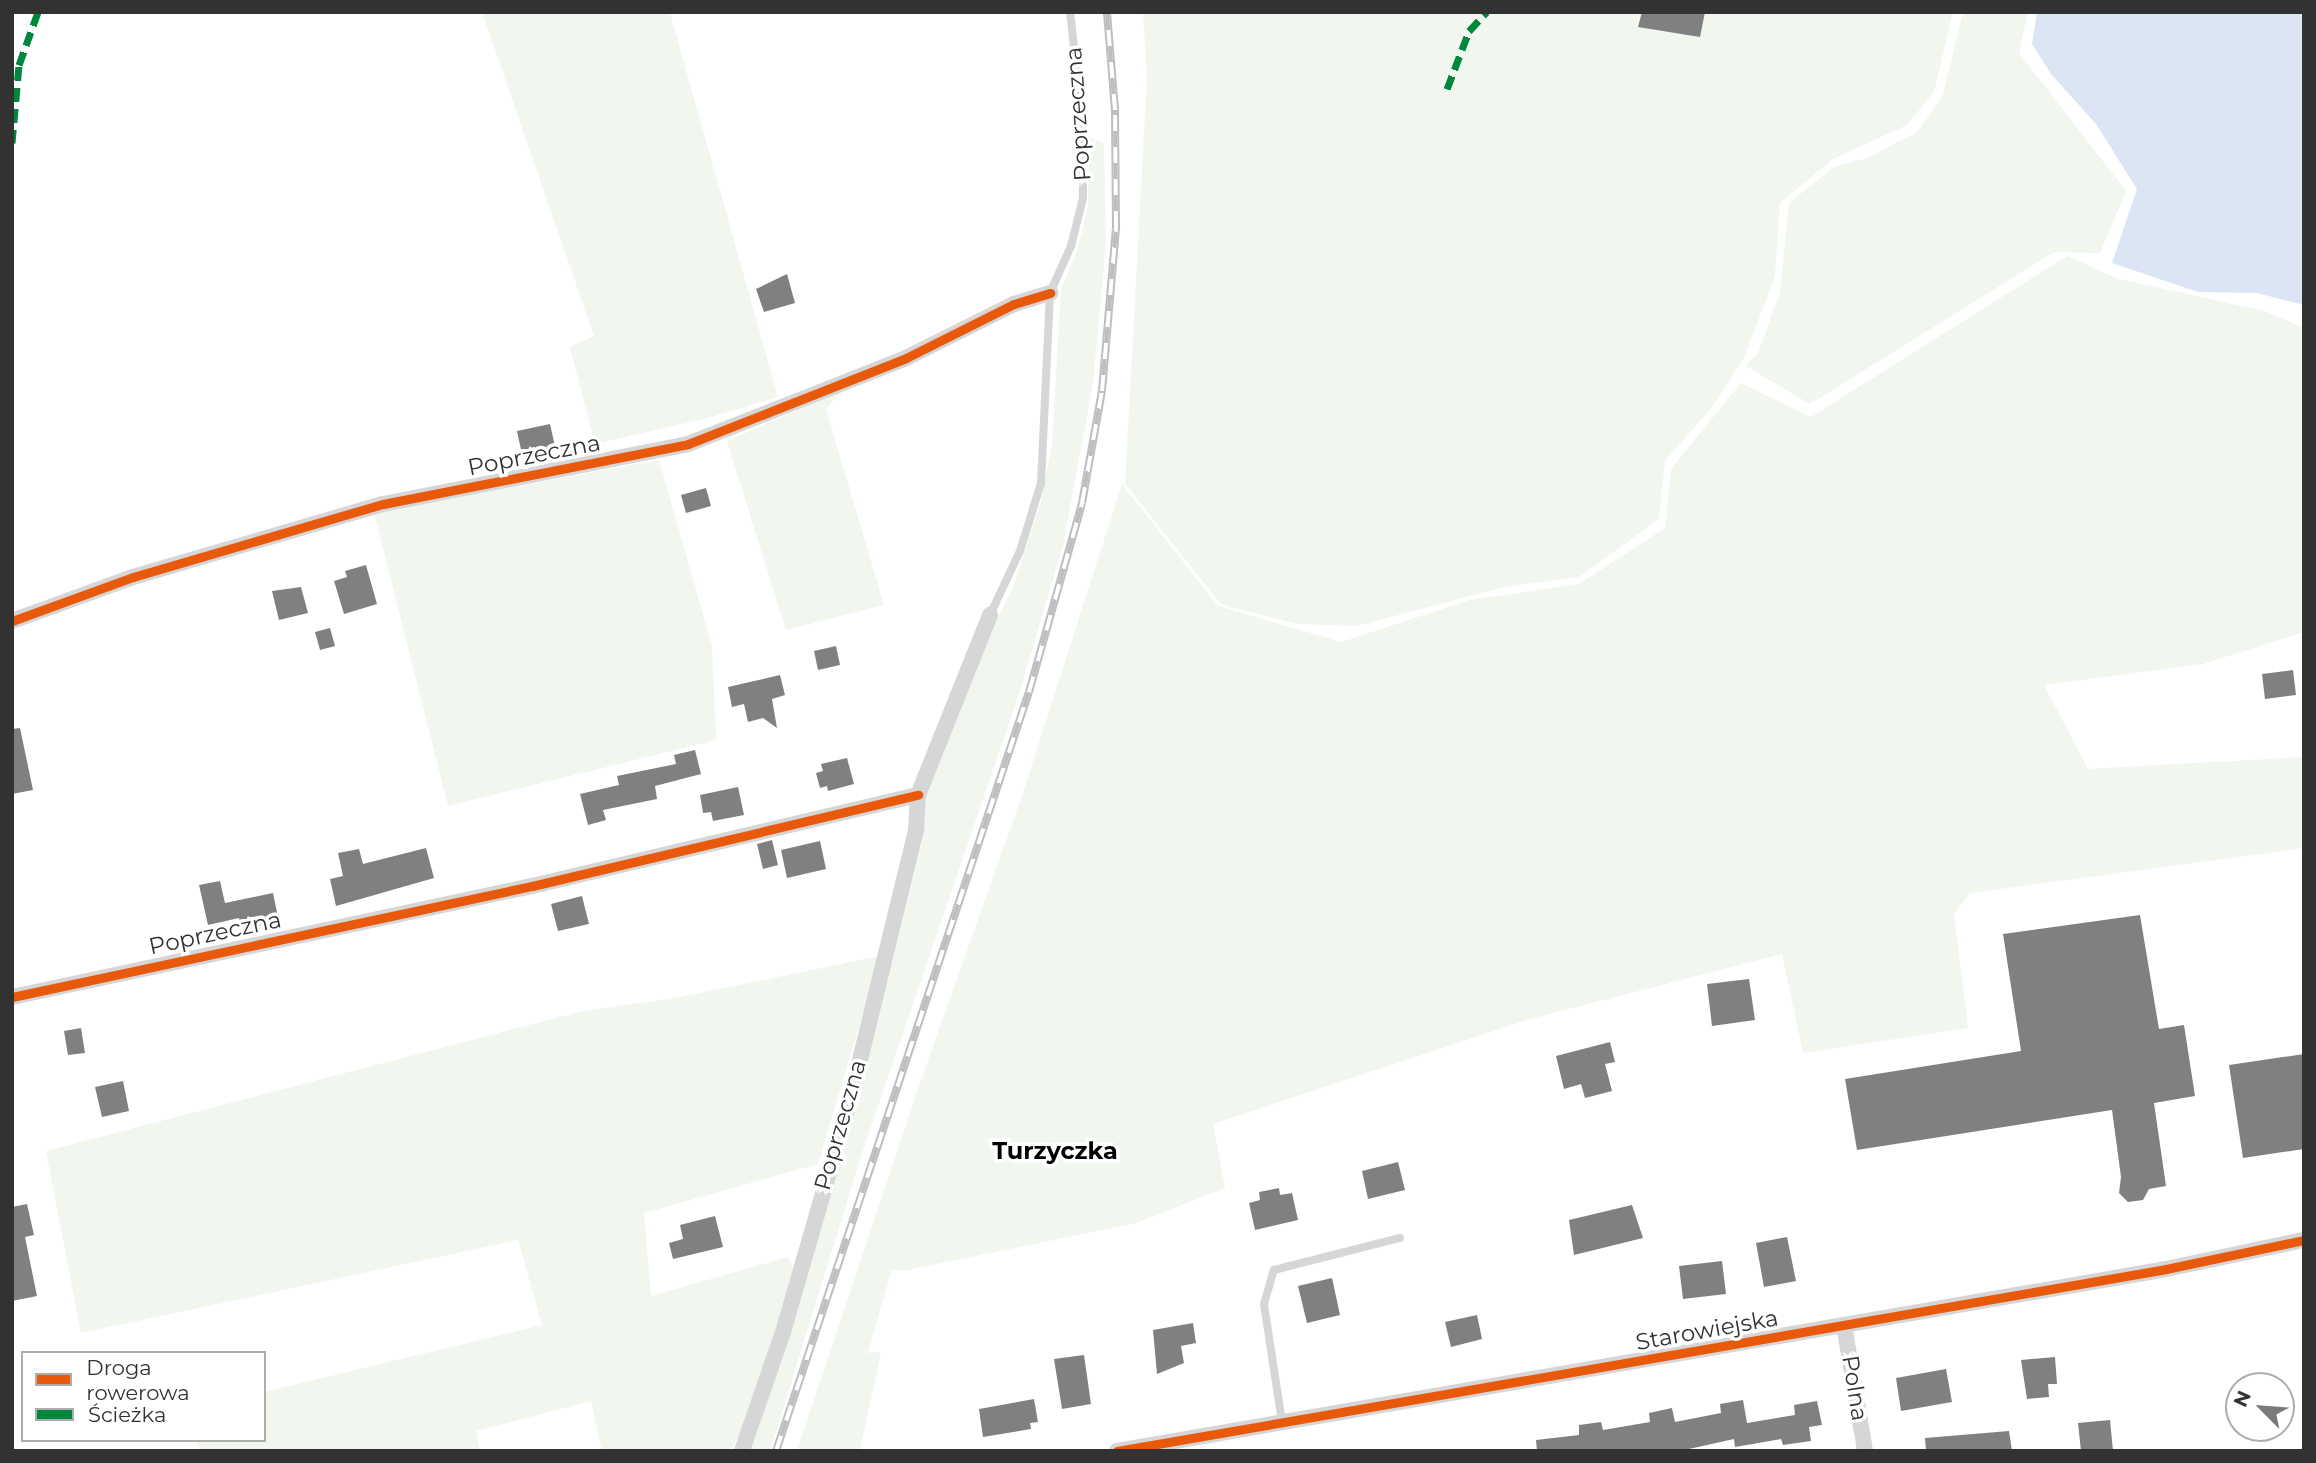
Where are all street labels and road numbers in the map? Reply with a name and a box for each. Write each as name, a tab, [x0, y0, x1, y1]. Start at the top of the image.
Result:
street label: Poprzeczna	[1060, 46, 1096, 182]
street label: Poprzeczna	[465, 429, 603, 481]
street label: Poprzeczna	[146, 906, 284, 960]
street label: Poprzeczna	[808, 1057, 872, 1193]
street label: Starowiejska	[1634, 1304, 1780, 1356]
street label: Polna	[1836, 1353, 1874, 1423]

